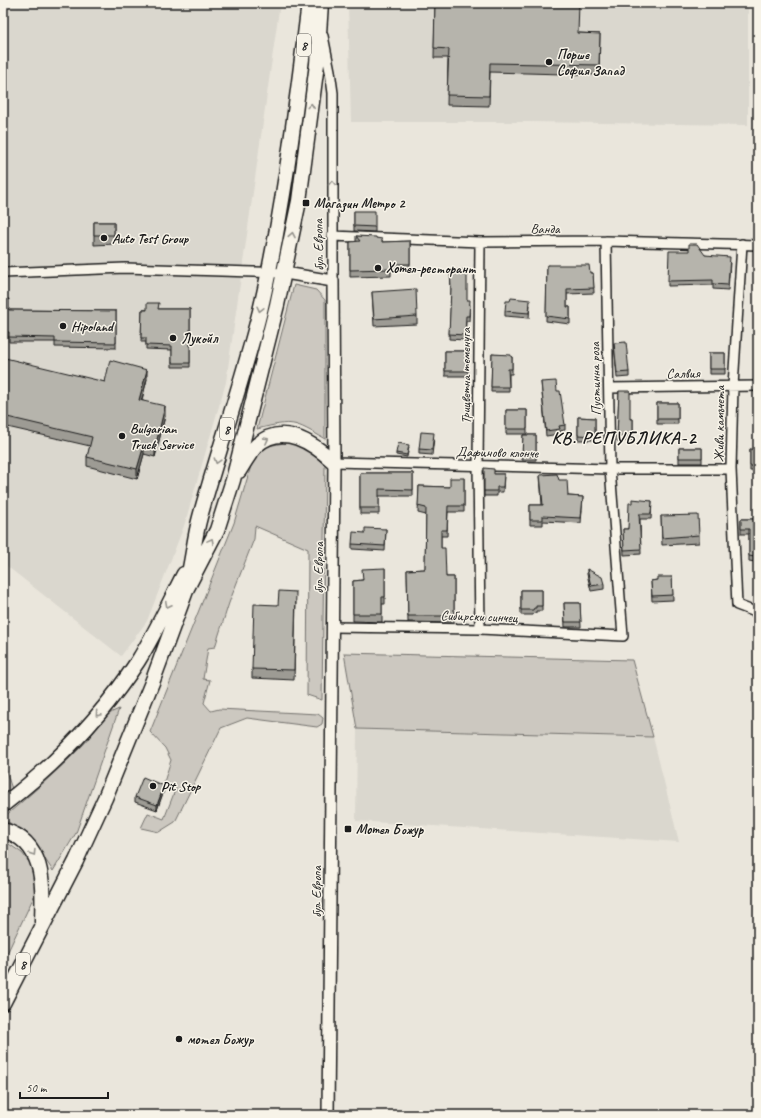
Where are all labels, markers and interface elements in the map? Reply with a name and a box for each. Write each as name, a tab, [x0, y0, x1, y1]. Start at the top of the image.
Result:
road number: 8	[297, 34, 311, 56]
place label: Порше София Запад	[557, 46, 626, 79]
marker: Порше София Запад	[544, 57, 554, 67]
one-way arrow	[306, 103, 315, 109]
one-way arrow	[328, 180, 336, 186]
place label: Магазин Метро 2	[314, 195, 406, 213]
marker: Магазин Метро 2	[301, 198, 311, 208]
street label: бул. Европа	[310, 218, 327, 271]
street label: Ванда	[530, 220, 561, 237]
place label: Auto Test Group	[112, 230, 190, 247]
one-way arrow	[288, 231, 296, 238]
marker: Auto Test Group	[99, 233, 109, 243]
place label: Хотел-ресторант	[386, 260, 476, 277]
marker: Хотел-ресторант	[373, 263, 383, 273]
one-way arrow	[256, 305, 265, 312]
place label: Hipoland	[71, 318, 115, 335]
marker: Hipoland	[58, 321, 68, 331]
street label: Трицветна теменуга	[457, 327, 474, 424]
place label: Лукойл	[181, 330, 219, 347]
marker: Лукойл	[168, 333, 178, 343]
street label: Пустинна роза	[586, 341, 605, 416]
street label: Салвия	[666, 365, 701, 382]
street label: Живи камъчета	[710, 384, 729, 462]
road number: 8	[220, 418, 234, 440]
place label: Bulgarian Truck Service	[130, 420, 195, 453]
district label: КВ. РЕПУБЛИКА-2	[551, 427, 697, 449]
marker: Bulgarian Truck Service	[117, 431, 127, 441]
one-way arrow	[262, 437, 270, 445]
street label: Дафиново клонче	[456, 443, 540, 462]
one-way arrow	[213, 458, 222, 465]
one-way arrow	[207, 537, 214, 545]
street label: бул. Европа	[310, 541, 327, 594]
one-way arrow	[165, 601, 173, 608]
street label: Сибирски синчец	[440, 607, 518, 626]
one-way arrow	[95, 709, 102, 717]
place label: Pit Stop	[161, 778, 202, 795]
marker: Pit Stop	[148, 781, 158, 791]
place label: Мотел Божур	[356, 821, 425, 838]
marker: Мотел Божур	[343, 824, 353, 834]
one-way arrow	[29, 849, 36, 856]
street label: бул. Европа	[308, 865, 325, 918]
road number: 8	[16, 953, 30, 975]
place label: мотел Божур	[187, 1031, 255, 1048]
marker: мотел Божур	[174, 1034, 184, 1044]
scale bar	[20, 1074, 108, 1100]
text: 50 m	[26, 1080, 48, 1096]

